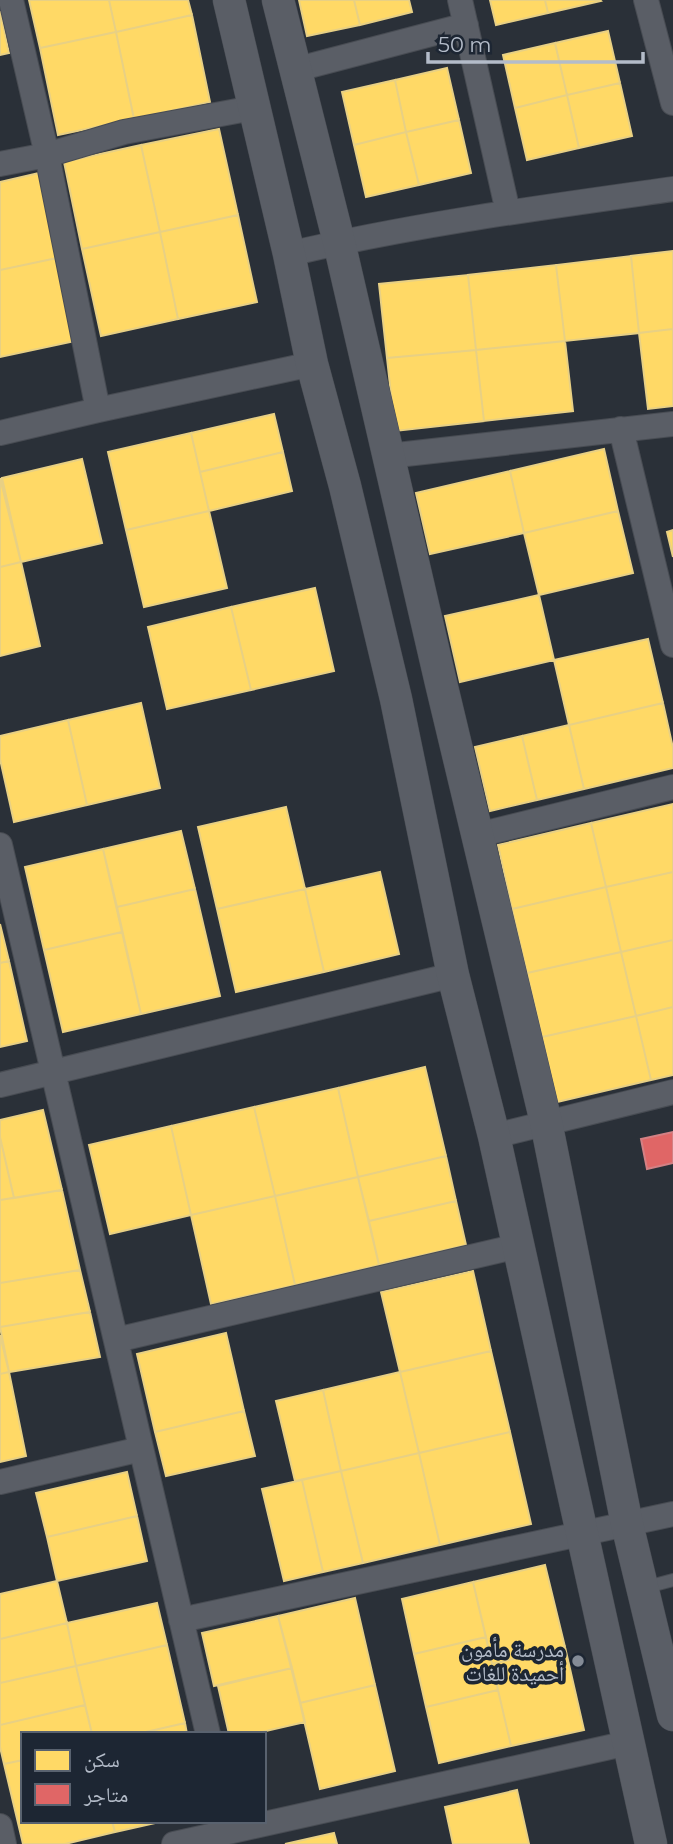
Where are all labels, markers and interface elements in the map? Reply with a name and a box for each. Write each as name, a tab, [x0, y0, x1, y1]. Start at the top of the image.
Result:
scale bar	[428, 21, 643, 65]
text: 50 m	[438, 32, 492, 57]
place label: مدرسة مأمون أحميدة للغات	[461, 1637, 564, 1686]
marker: مدرسة مأمون أحميدة للغات	[570, 1653, 586, 1669]
legend	[21, 1732, 266, 1823]
text: سكن	[84, 1747, 120, 1773]
text: متاجر	[83, 1782, 128, 1807]

